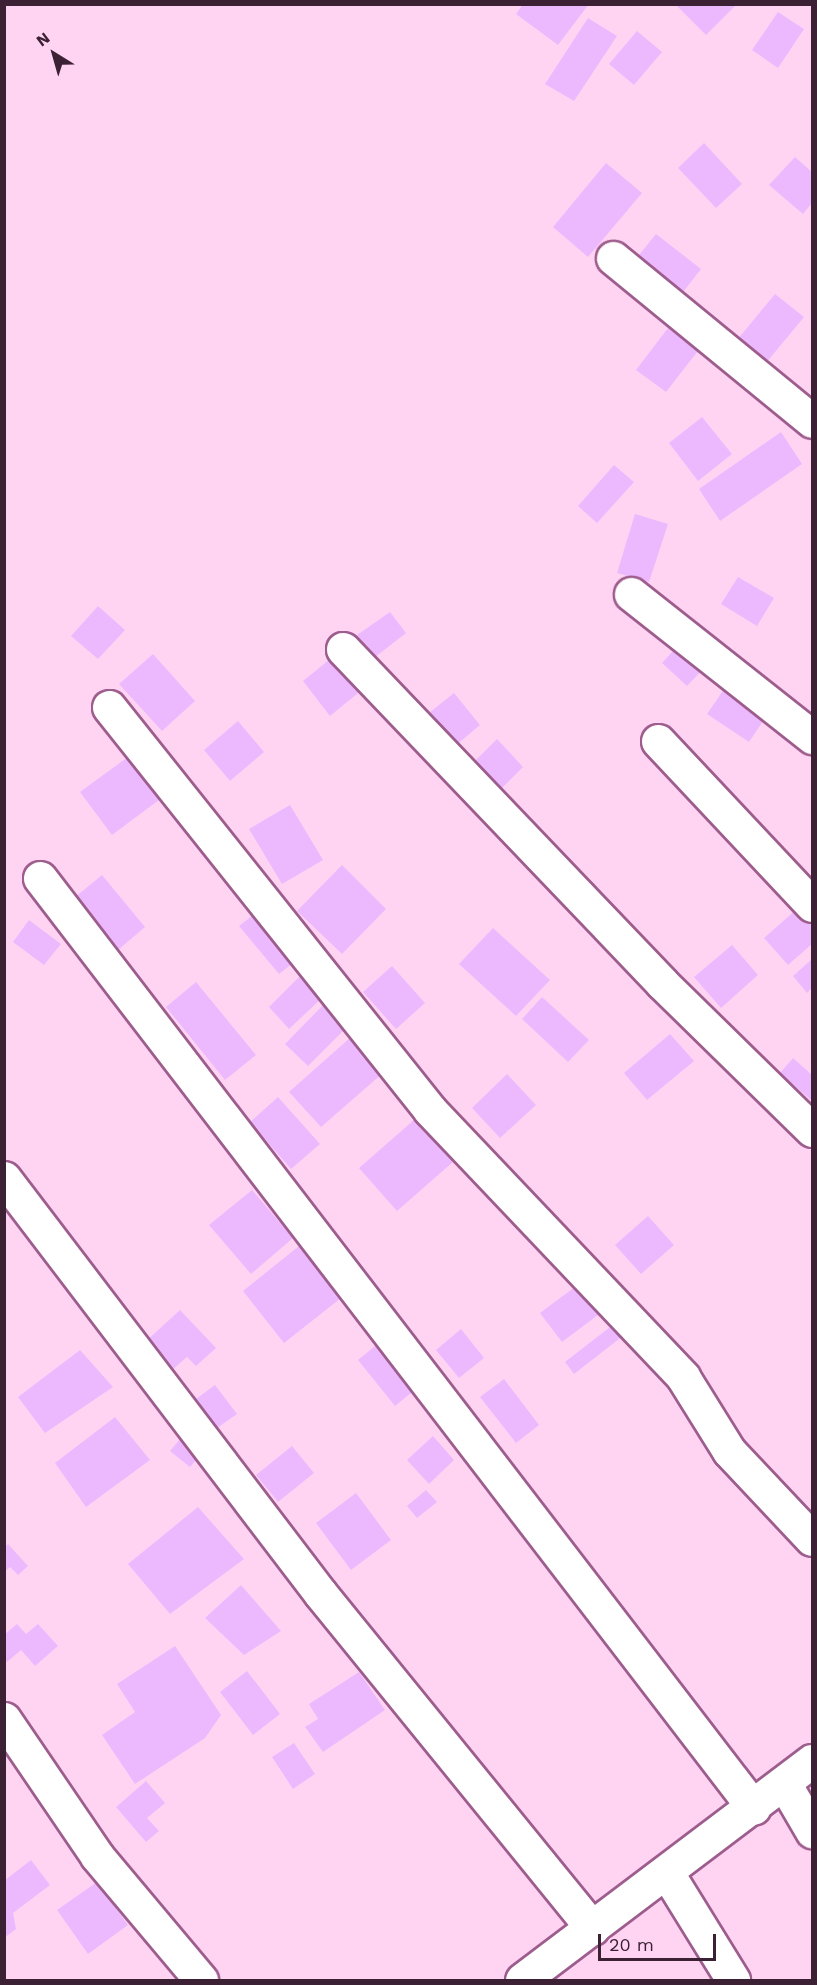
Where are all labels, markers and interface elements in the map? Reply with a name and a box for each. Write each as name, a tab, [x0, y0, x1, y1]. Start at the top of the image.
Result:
north arrow	[24, 24, 84, 84]
text: N	[32, 28, 53, 50]
scale bar	[601, 1922, 720, 1960]
text: 20 m	[609, 1934, 654, 1955]

